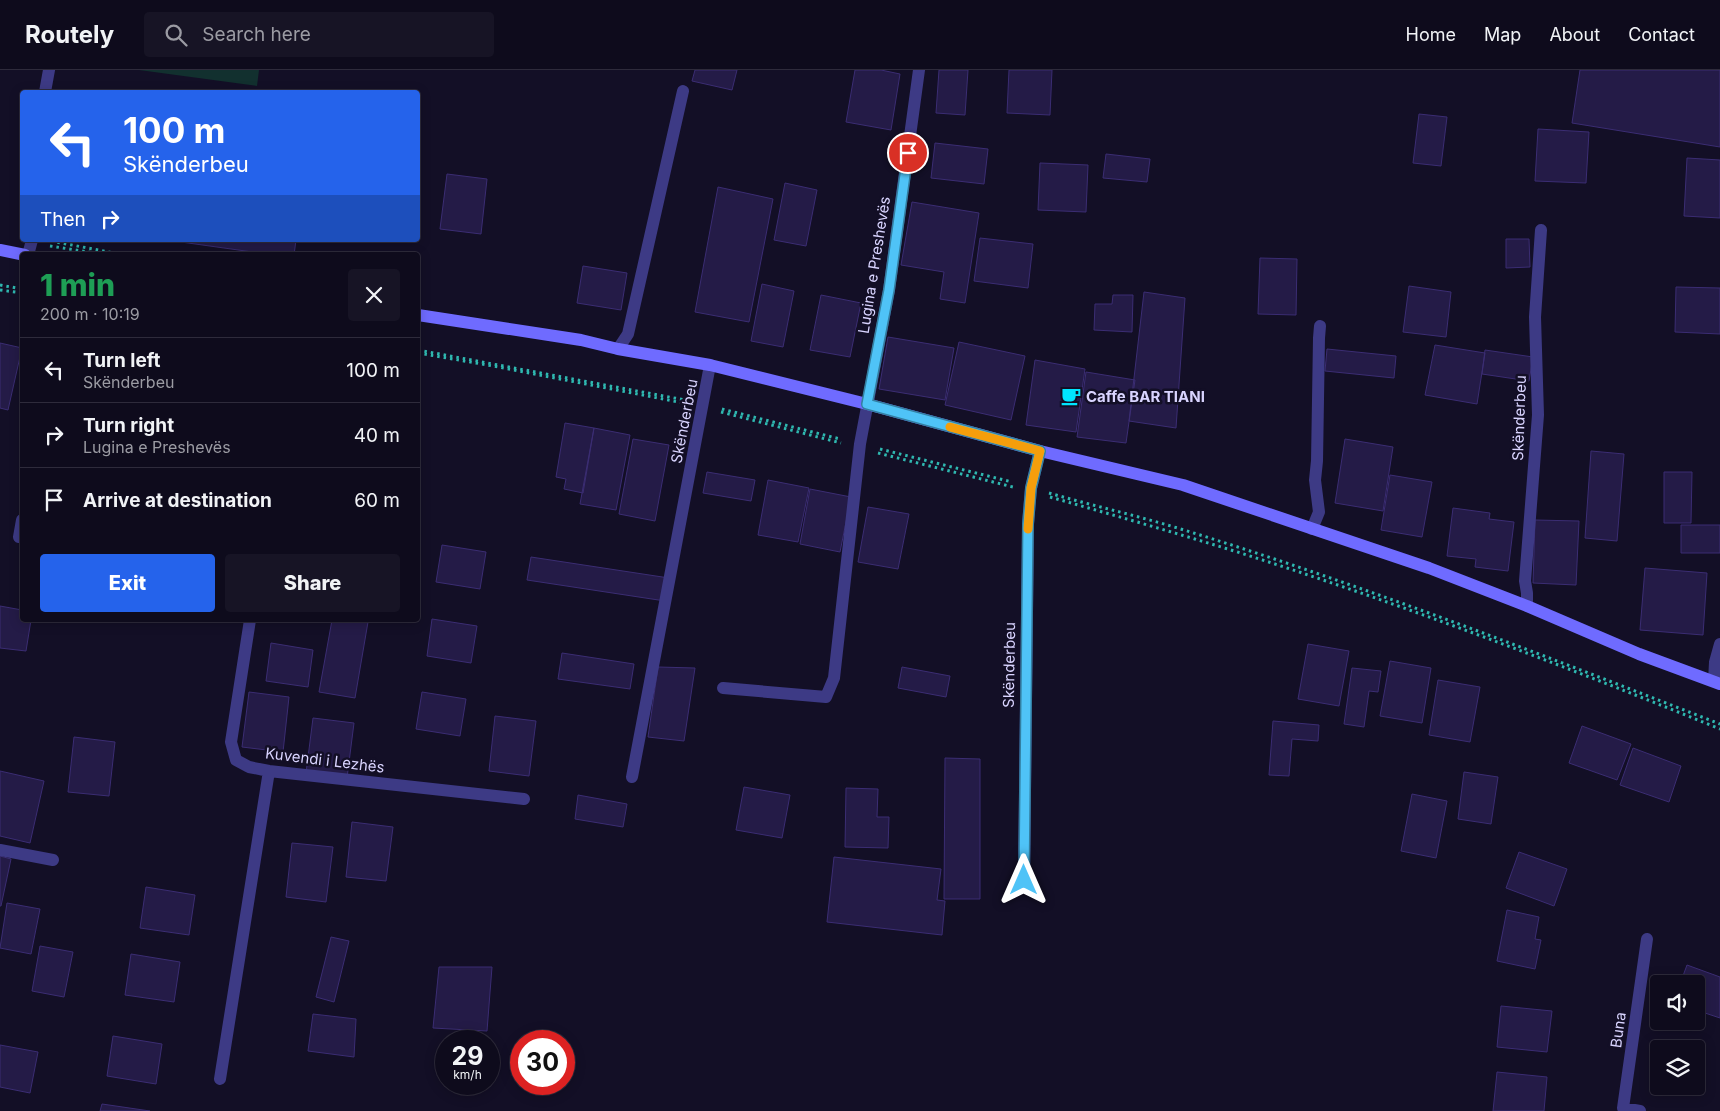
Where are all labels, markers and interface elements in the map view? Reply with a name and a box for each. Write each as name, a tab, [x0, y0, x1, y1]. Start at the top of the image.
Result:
search box	[144, 12, 494, 57]
text: Routely	[25, 20, 114, 49]
icon: search	[162, 21, 190, 49]
text: Search here	[202, 23, 311, 46]
text: Home	[1406, 24, 1456, 45]
text: Map	[1484, 24, 1521, 45]
text: About	[1549, 24, 1600, 45]
text: Contact	[1628, 24, 1695, 45]
text: 100 m	[123, 109, 226, 151]
icon: left	[40, 110, 105, 175]
pin	[887, 132, 929, 174]
icon: arrive	[894, 139, 922, 167]
text: Skënderbeu	[123, 151, 249, 177]
street label: Lugina e Preshevës	[854, 195, 894, 335]
icon: right	[96, 205, 124, 233]
text: Then	[40, 208, 86, 231]
text: 1 min	[40, 267, 115, 303]
button: close	[348, 269, 400, 321]
text: 200 m · 10:19	[40, 304, 140, 324]
text: Turn left	[83, 349, 161, 372]
icon: left	[40, 356, 68, 384]
text: 100 m	[346, 359, 400, 382]
text: Skënderbeu	[83, 372, 174, 392]
street label: Skënderbeu	[1508, 375, 1530, 461]
street label: Skënderbeu	[666, 377, 702, 465]
cafe icon: Caffe BAR TIANI	[1060, 385, 1082, 407]
place label: Caffe BAR TIANI	[1086, 387, 1205, 406]
text: Turn right	[83, 414, 174, 437]
icon: right	[40, 421, 68, 449]
text: 40 m	[354, 424, 400, 447]
text: Lugina e Preshevës	[83, 437, 231, 457]
icon: arrive	[40, 486, 68, 514]
text: Arrive at destination	[83, 489, 272, 512]
text: 60 m	[354, 489, 400, 512]
button: Exit	[40, 554, 215, 612]
button: Share	[225, 554, 400, 612]
street label: Skënderbeu	[999, 622, 1019, 708]
street label: Kuvendi i Lezhës	[264, 743, 386, 777]
position arrow	[997, 853, 1049, 905]
map controls	[1650, 975, 1705, 1095]
button: sound	[1650, 975, 1705, 1030]
street label: Buna	[1606, 1011, 1630, 1049]
speed limit sign: 30	[510, 1030, 575, 1095]
button: layers	[1650, 1040, 1705, 1095]
text: 29	[452, 1041, 483, 1071]
text: km/h	[453, 1067, 482, 1082]

